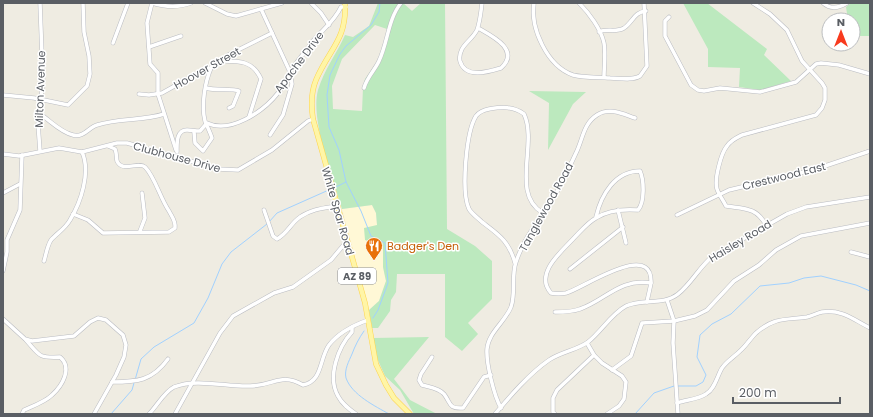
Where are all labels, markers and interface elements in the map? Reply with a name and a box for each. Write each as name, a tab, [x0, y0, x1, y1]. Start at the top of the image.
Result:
north arrow	[821, 12, 861, 52]
text: N	[837, 14, 845, 30]
street label: Apache Drive	[271, 28, 328, 96]
street label: Hoover Street	[171, 43, 243, 93]
street label: Milton Avenue	[31, 50, 49, 128]
street label: Clubhouse Drive	[132, 138, 223, 176]
street label: Crestwood East	[741, 158, 827, 194]
street label: Tanglewood Road	[515, 160, 577, 254]
street label: White Spar Road	[318, 165, 358, 257]
street label: Haisley Road	[706, 216, 774, 266]
restaurant icon: Badger's Den	[364, 236, 384, 261]
place label: Badger's Den	[387, 238, 459, 254]
road number: AZ 89	[338, 268, 376, 284]
scale bar	[733, 379, 840, 405]
text: 200 m	[739, 384, 777, 401]

